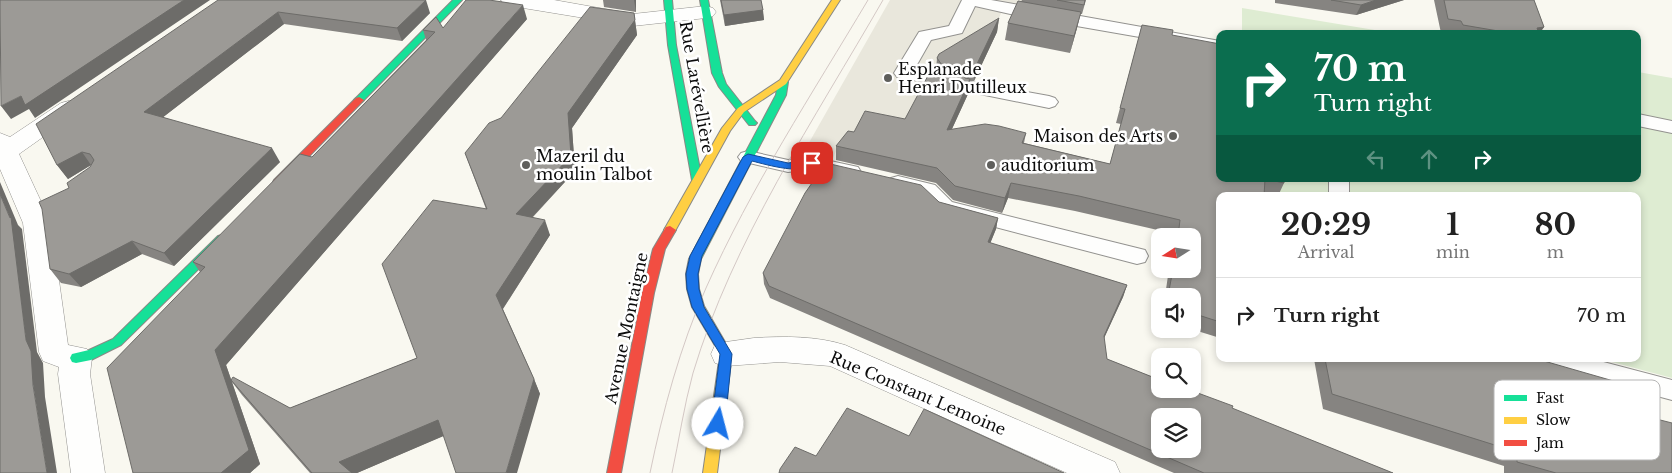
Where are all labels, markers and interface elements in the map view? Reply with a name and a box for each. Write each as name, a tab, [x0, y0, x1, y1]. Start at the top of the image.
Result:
street label: Rue Larévellière	[675, 19, 719, 155]
text: 70 m	[1314, 47, 1407, 90]
icon: right	[1231, 50, 1296, 115]
place label: Esplanade Henri Dutilleux	[898, 59, 1027, 97]
marker: Esplanade Henri Dutilleux	[882, 72, 894, 84]
text: Turn right	[1314, 90, 1432, 117]
place label: Maison des Arts	[1033, 126, 1163, 146]
marker: Maison des Arts	[1167, 130, 1179, 142]
pin	[791, 142, 833, 184]
icon: left	[1362, 145, 1390, 173]
icon: ahead	[1415, 145, 1443, 173]
icon: right	[1468, 145, 1496, 173]
place label: Mazeril du moulin Talbot	[536, 146, 652, 184]
icon: arrive	[798, 149, 826, 177]
place label: auditorium	[1001, 155, 1094, 175]
marker: Mazeril du moulin Talbot	[520, 159, 532, 171]
marker: auditorium	[985, 159, 997, 171]
text: 20:29	[1281, 206, 1371, 243]
text: 1	[1446, 206, 1459, 243]
text: 80	[1535, 206, 1576, 243]
north arrow	[1151, 228, 1201, 278]
map controls	[1151, 228, 1201, 458]
text: Arrival	[1298, 242, 1354, 262]
text: min	[1436, 242, 1470, 262]
text: m	[1547, 242, 1564, 262]
street label: Avenue Montaigne	[600, 251, 652, 406]
button: sound	[1151, 288, 1201, 338]
icon: right	[1231, 301, 1259, 329]
text: Turn right	[1274, 304, 1380, 327]
text: 70 m	[1577, 304, 1626, 327]
street label: Rue Constant Lemoine	[827, 347, 1009, 439]
button: search	[1151, 348, 1201, 398]
legend	[1494, 380, 1660, 460]
text: Fast	[1536, 389, 1565, 407]
position arrow	[691, 397, 743, 449]
button: layers	[1151, 408, 1201, 458]
text: Slow	[1536, 411, 1570, 429]
text: Jam	[1534, 434, 1564, 452]

